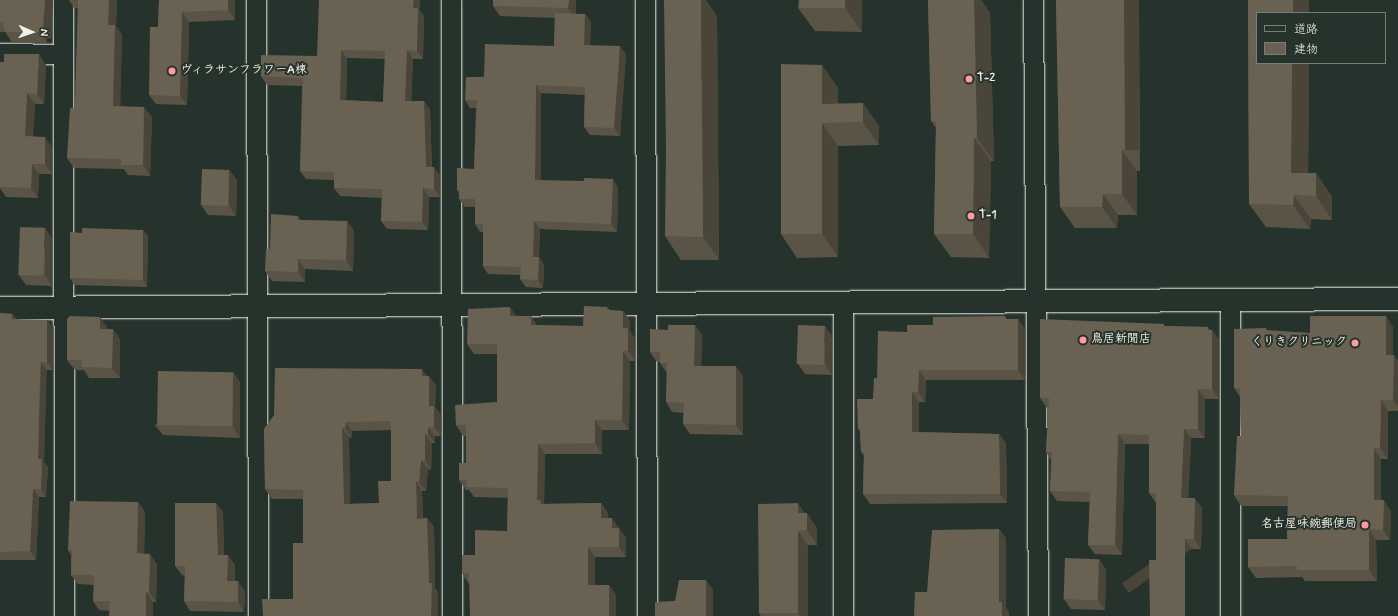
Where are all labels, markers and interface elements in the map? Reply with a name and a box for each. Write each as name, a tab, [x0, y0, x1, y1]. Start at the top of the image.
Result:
north arrow	[12, 12, 52, 52]
legend	[1256, 12, 1386, 64]
text: 道路	[1294, 22, 1318, 38]
text: N	[37, 29, 51, 36]
text: 建物	[1294, 42, 1318, 58]
place label: ヴィラサンフラワーA棟	[180, 64, 308, 78]
marker: ヴィラサンフラワーA棟	[167, 66, 177, 76]
place label: T-2	[977, 72, 995, 86]
marker: T-2	[964, 74, 974, 84]
place label: T-1	[979, 209, 997, 223]
marker: T-1	[966, 211, 976, 221]
place label: 鳥居新聞店	[1091, 333, 1151, 347]
marker: 鳥居新聞店	[1078, 335, 1088, 345]
place label: くりきクリニック	[1251, 336, 1347, 350]
marker: くりきクリニック	[1350, 338, 1360, 348]
place label: 名古屋味鋺郵便局	[1261, 518, 1357, 532]
marker: 名古屋味鋺郵便局	[1360, 520, 1370, 530]

